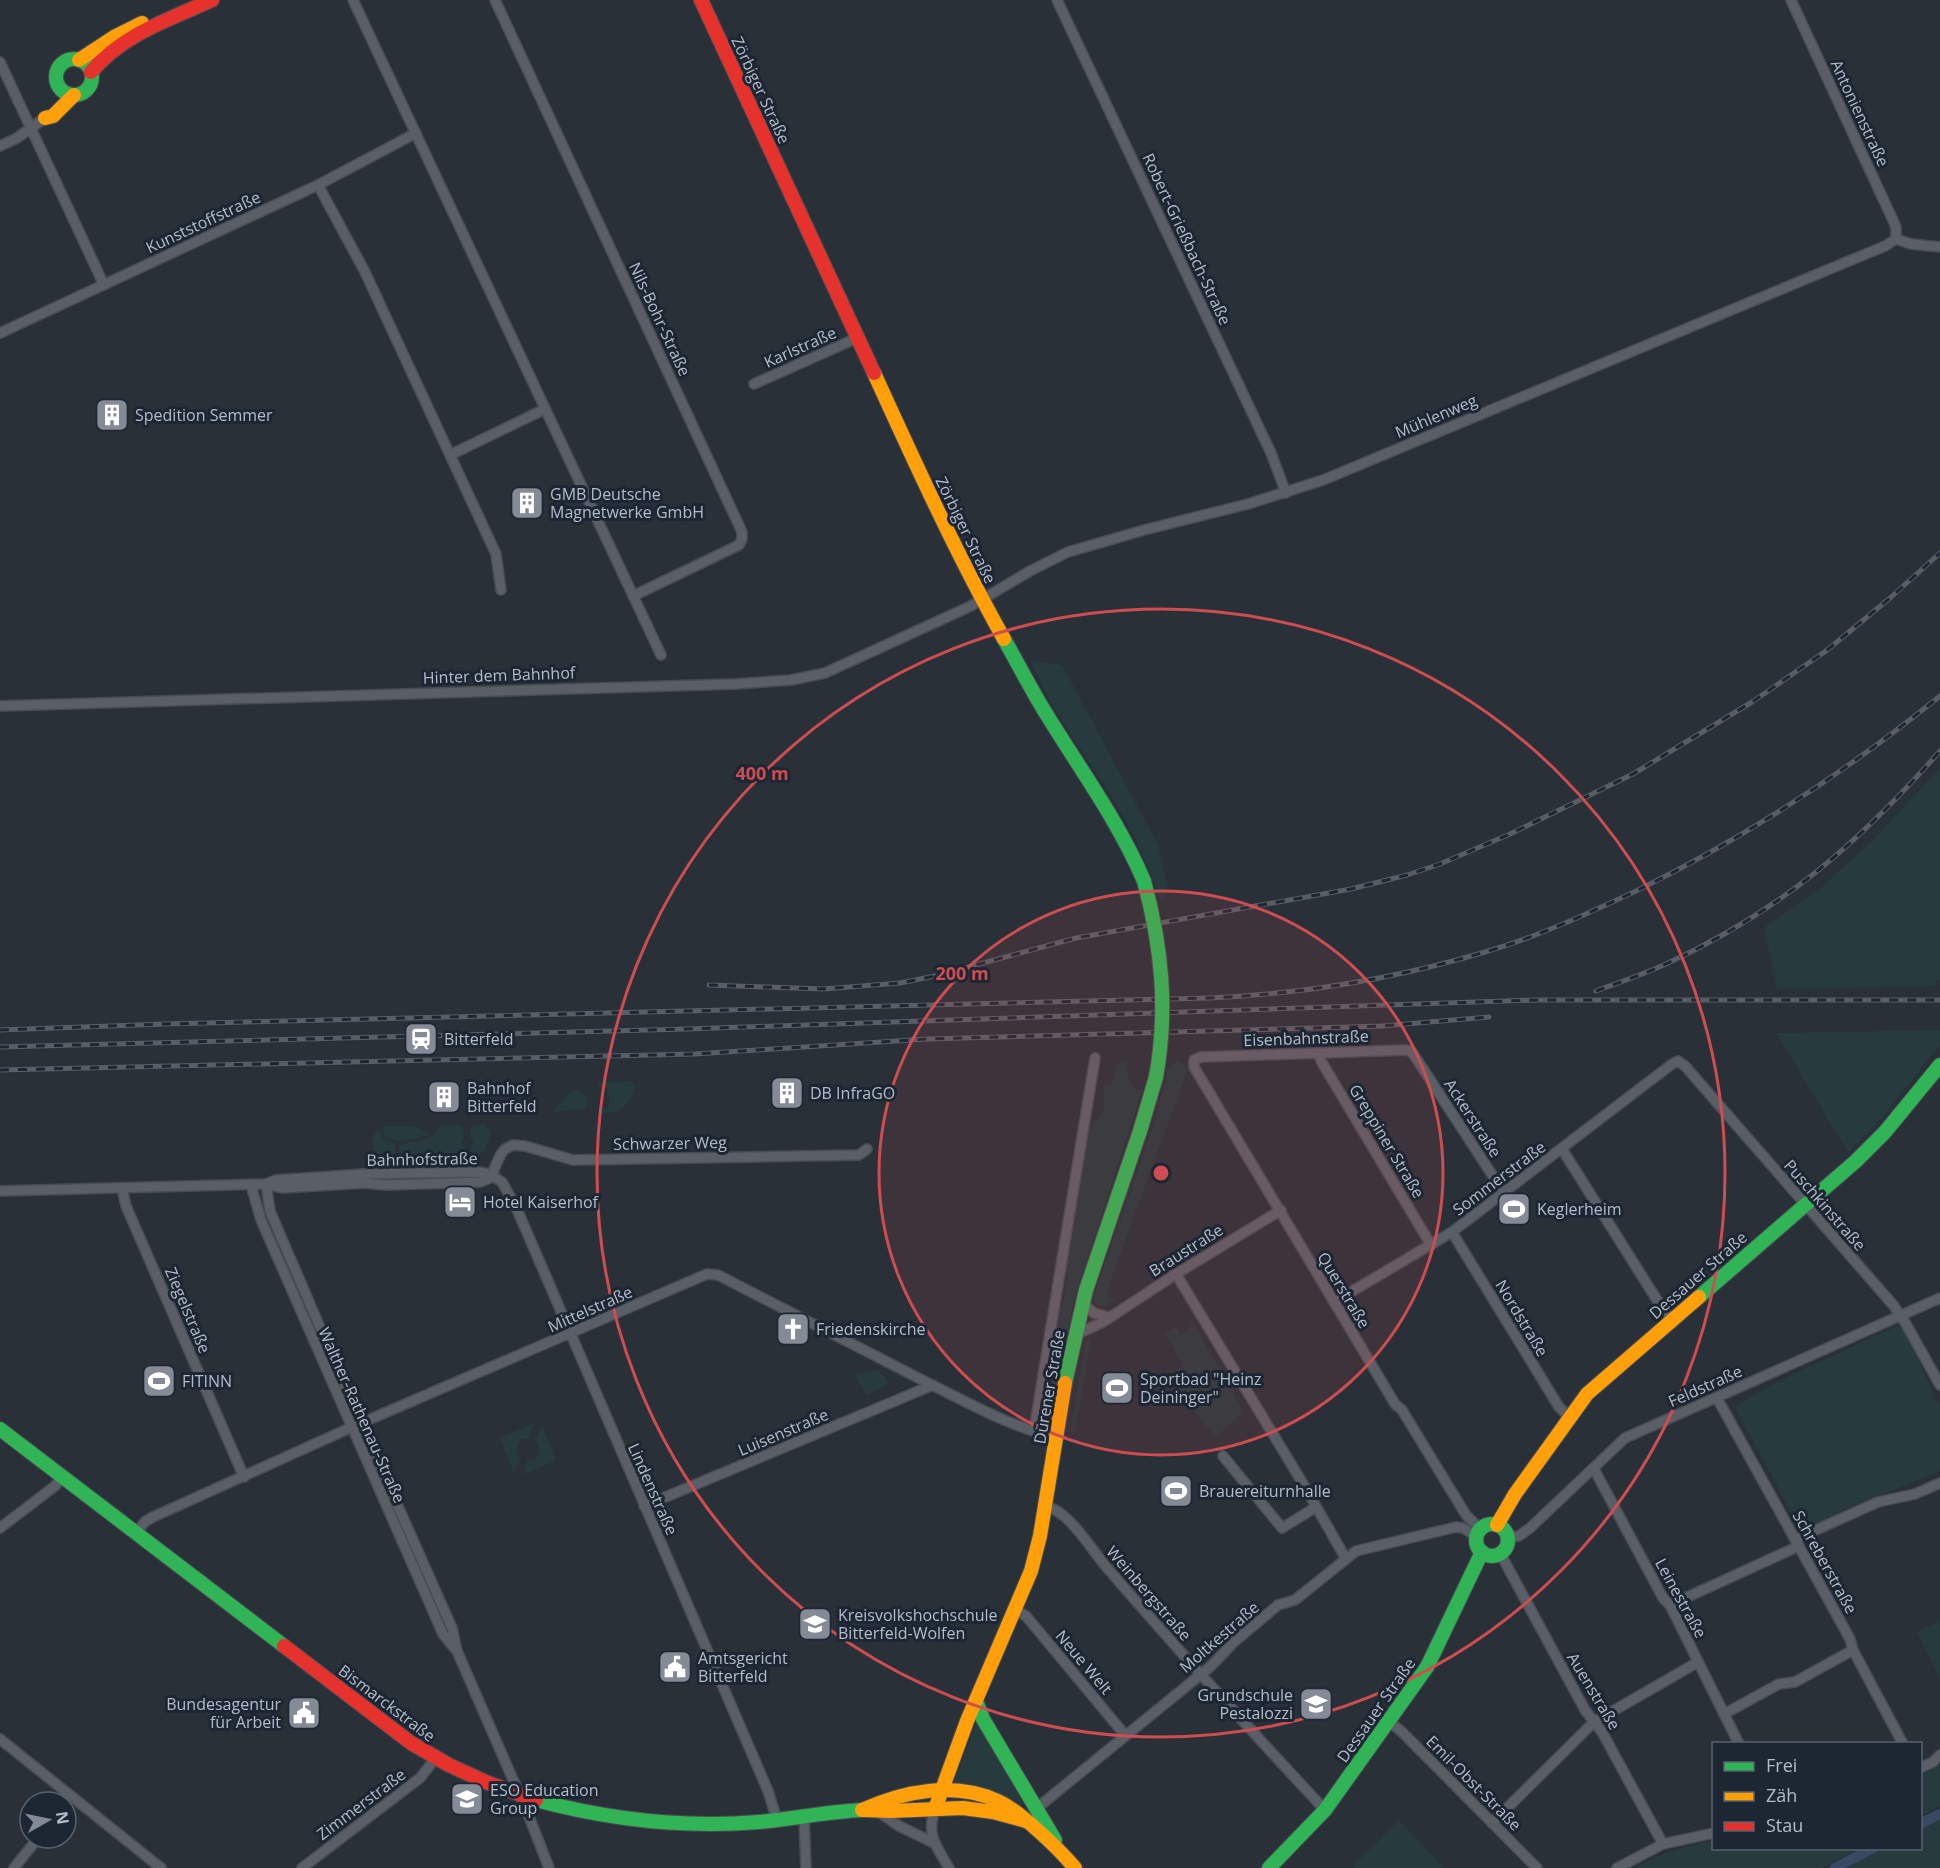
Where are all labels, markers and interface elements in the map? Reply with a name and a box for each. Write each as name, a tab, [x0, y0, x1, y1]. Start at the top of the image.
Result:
street label: Zörbiger Straße	[726, 33, 796, 147]
street label: Antonienstraße	[1826, 56, 1894, 170]
street label: Robert-Grießbach-Straße	[1138, 150, 1236, 328]
street label: Kunststoffstraße	[142, 186, 264, 258]
street label: Nils-Bohr-Straße	[624, 259, 696, 379]
street label: Karlstraße	[760, 321, 840, 373]
street label: Mühlenweg	[1392, 389, 1481, 443]
building icon: Spedition Semmer	[94, 397, 130, 433]
place label: Spedition Semmer	[135, 404, 273, 426]
street label: Zörbiger Straße	[931, 473, 1001, 587]
place label: GMB Deutsche Magnetwerke GmbH	[550, 483, 704, 523]
building icon: GMB Deutsche Magnetwerke GmbH	[509, 485, 545, 521]
street label: Hinter dem Bahnhof	[422, 661, 577, 689]
text: 400 m	[735, 761, 789, 785]
text: 200 m	[935, 961, 989, 985]
station icon: Bitterfeld	[403, 1021, 439, 1057]
street label: Eisenbahnstraße	[1243, 1025, 1369, 1051]
place label: Bitterfeld	[444, 1028, 514, 1050]
building icon: DB InfraGO	[769, 1075, 805, 1111]
street label: Ackerstraße	[1439, 1075, 1507, 1161]
place label: Bahnhof Bitterfeld	[467, 1077, 537, 1117]
building icon: Bahnhof Bitterfeld	[426, 1079, 462, 1115]
street label: Greppiner Straße	[1344, 1080, 1430, 1202]
place label: DB InfraGO	[810, 1082, 895, 1104]
street label: Schwarzer Weg	[613, 1131, 727, 1155]
street label: Sommerstraße	[1448, 1136, 1550, 1220]
street label: Bahnhofstraße	[366, 1147, 478, 1171]
street label: Puschkinstraße	[1779, 1155, 1871, 1255]
centre of rings	[1151, 1163, 1171, 1183]
hotel icon: Hotel Kaiserhof	[442, 1184, 478, 1220]
place label: Hotel Kaiserhof	[483, 1191, 600, 1213]
sports icon: Keglerheim	[1496, 1191, 1532, 1227]
place label: Keglerheim	[1537, 1198, 1622, 1220]
street label: Braustraße	[1145, 1219, 1227, 1281]
street label: Dessauer Straße	[1644, 1226, 1752, 1324]
street label: Querstraße	[1313, 1248, 1375, 1332]
street label: Ziegelstraße	[160, 1264, 216, 1356]
street label: Nordstraße	[1491, 1276, 1554, 1360]
street label: Mittelstraße	[544, 1281, 636, 1337]
church icon: Friedenskirche	[775, 1311, 811, 1347]
place label: Friedenskirche	[816, 1318, 925, 1340]
street label: Walther-Rathenau-Straße	[313, 1324, 411, 1506]
street label: Dürener Straße	[1028, 1328, 1070, 1446]
street label: Feldstraße	[1665, 1360, 1745, 1412]
sports icon: FITINN	[141, 1363, 177, 1399]
place label: Sportbad "Heinz Deininger"	[1140, 1368, 1262, 1408]
place label: FITINN	[182, 1370, 232, 1392]
sports icon: Sportbad "Heinz Deininger"	[1099, 1370, 1135, 1406]
street label: Luisenstraße	[734, 1403, 832, 1461]
street label: Lindenstraße	[623, 1440, 683, 1538]
sports icon: Brauereiturnhalle	[1158, 1473, 1194, 1509]
place label: Brauereiturnhalle	[1199, 1480, 1331, 1502]
street label: Schreberstraße	[1788, 1506, 1862, 1618]
street label: Weinbergstraße	[1102, 1541, 1196, 1645]
street label: Leinestraße	[1650, 1554, 1712, 1642]
street label: Moltkestraße	[1174, 1596, 1264, 1678]
place label: Kreisvolkshochschule Bitterfeld-Wolfen	[838, 1604, 998, 1644]
school or university icon: Kreisvolkshochschule Bitterfeld-Wolfen	[797, 1606, 833, 1642]
street label: Neue Welt	[1051, 1625, 1118, 1699]
place label: Amtsgericht Bitterfeld	[698, 1647, 788, 1687]
street label: Auenstraße	[1562, 1648, 1626, 1734]
public building icon: Amtsgericht Bitterfeld	[657, 1649, 693, 1685]
street label: Dessauer Straße	[1332, 1653, 1420, 1767]
street label: Bismarckstraße	[334, 1659, 440, 1747]
place label: Grundschule Pestalozzi	[1197, 1684, 1293, 1724]
school or university icon: Grundschule Pestalozzi	[1298, 1686, 1334, 1722]
place label: Bundesagentur für Arbeit	[166, 1693, 281, 1733]
public building icon: Bundesagentur für Arbeit	[286, 1695, 322, 1731]
street label: Emil-Obst-Straße	[1421, 1730, 1527, 1836]
legend	[1712, 1742, 1922, 1850]
text: Frei	[1766, 1753, 1797, 1777]
street label: Zimmerstraße	[312, 1763, 410, 1845]
place label: ESO Education Group	[490, 1779, 599, 1819]
school or university icon: ESO Education Group	[449, 1781, 485, 1817]
text: Zäh	[1766, 1783, 1797, 1807]
north arrow	[18, 1790, 78, 1850]
text: N	[51, 1810, 75, 1826]
text: Stau	[1766, 1813, 1803, 1837]

